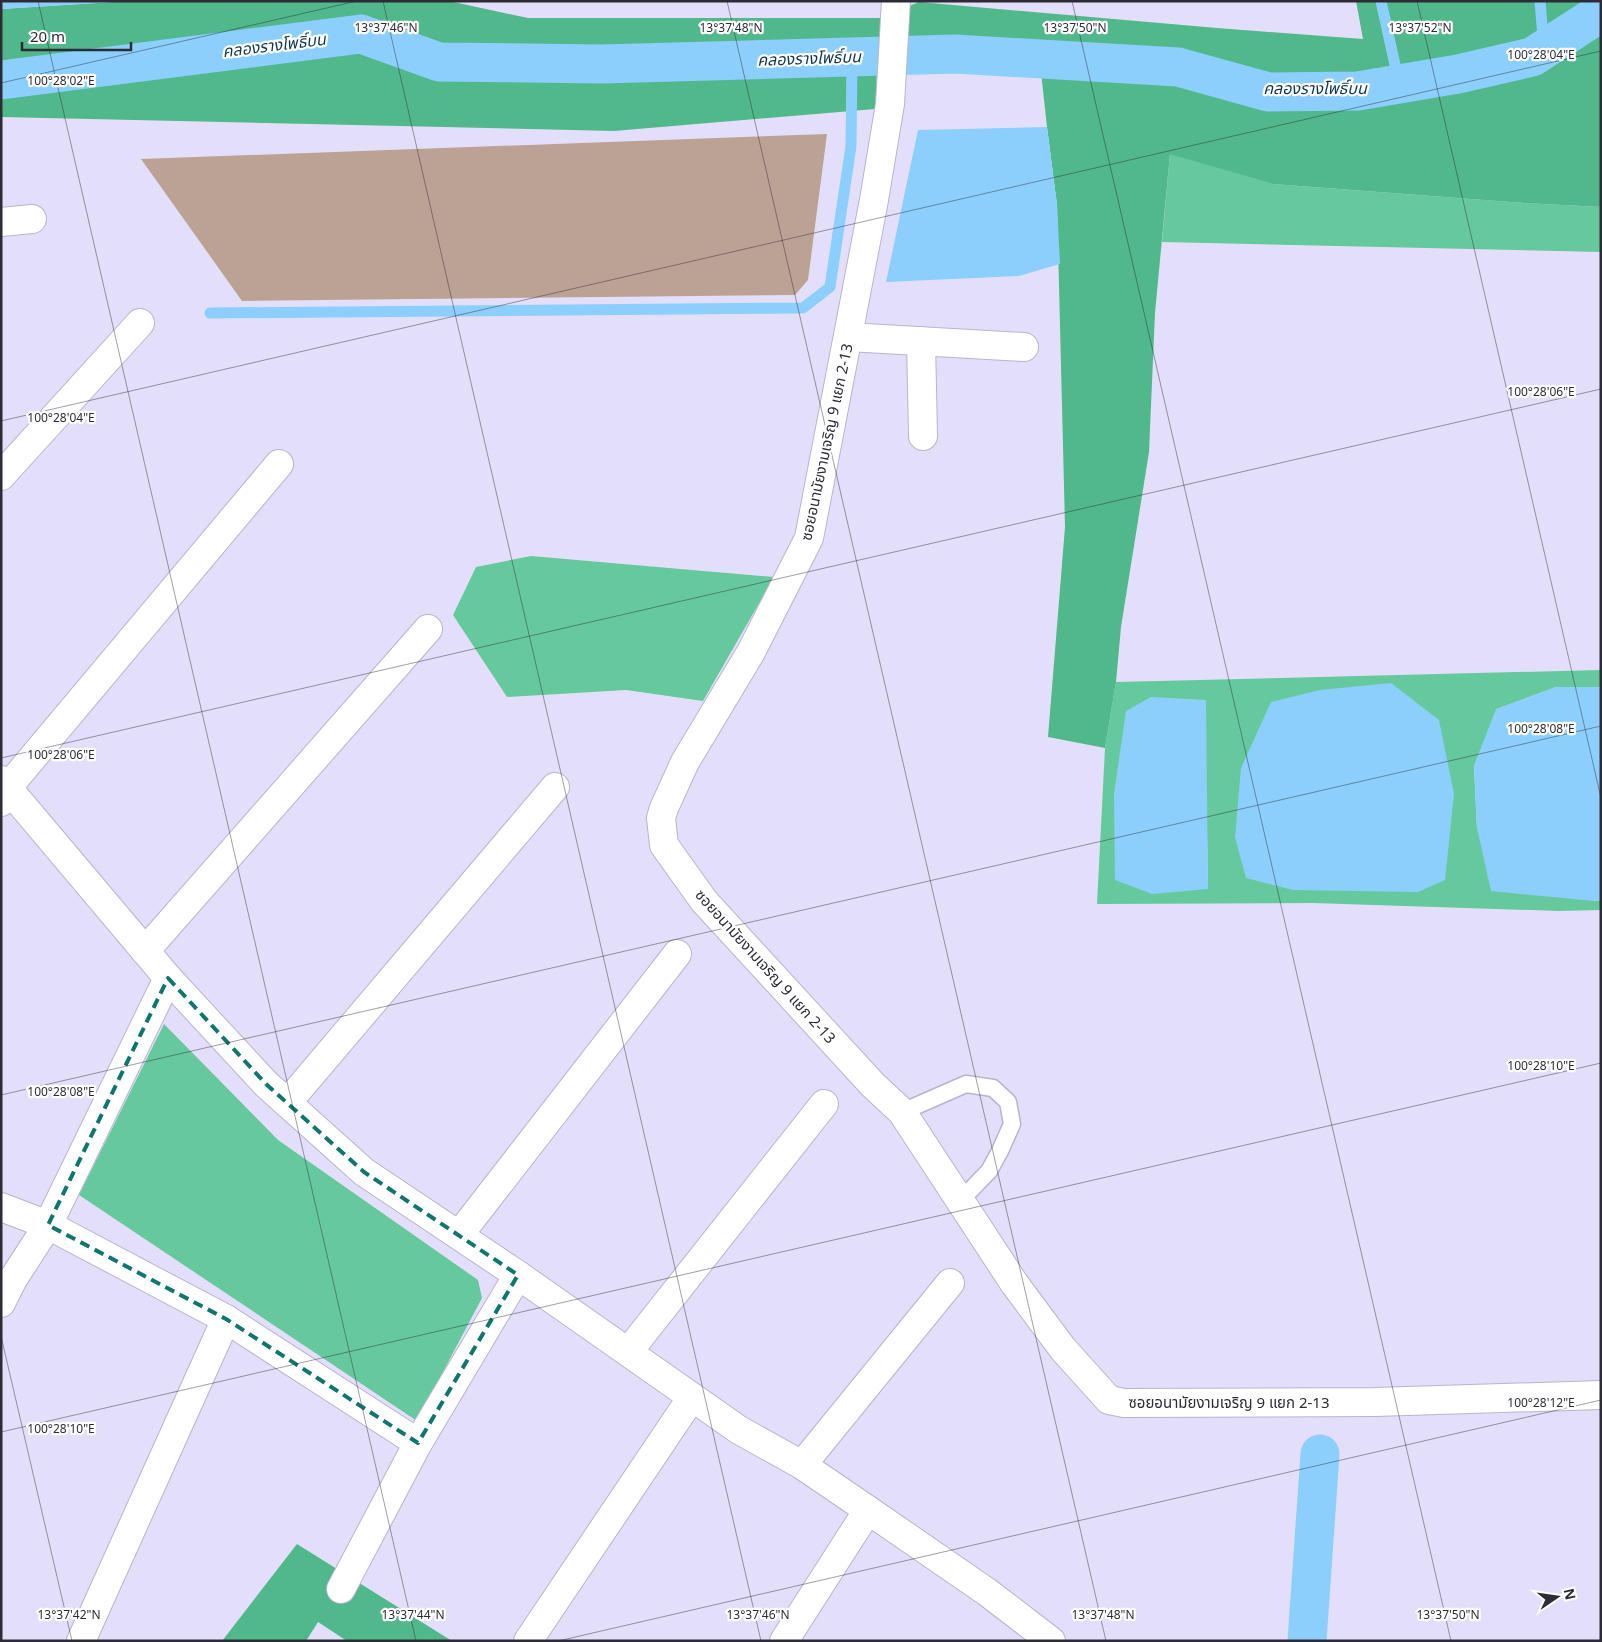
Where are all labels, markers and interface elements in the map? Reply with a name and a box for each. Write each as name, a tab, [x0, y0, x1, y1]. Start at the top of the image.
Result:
text: 13°37'46"N	[354, 19, 418, 36]
text: 13°37'48"N	[699, 19, 763, 36]
text: 13°37'50"N	[1043, 19, 1107, 36]
text: 13°37'52"N	[1388, 19, 1452, 36]
scale bar	[22, 20, 131, 52]
text: 20 m	[30, 26, 65, 46]
water label: คลองรางโพธิ์บน	[221, 28, 328, 62]
water label: คลองรางโพธิ์บน	[757, 45, 862, 71]
text: 100°28'04"E	[1507, 46, 1575, 63]
text: 100°28'02"E	[27, 72, 95, 89]
water label: คลองรางโพธิ์บน	[1263, 77, 1368, 99]
street label: ซอยอนามัยงามเจริญ 9 แยก 2-13	[795, 342, 857, 542]
text: 100°28'06"E	[1507, 383, 1575, 400]
text: 100°28'04"E	[27, 409, 95, 426]
text: 100°28'08"E	[1507, 720, 1575, 737]
text: 100°28'06"E	[27, 746, 95, 763]
street label: ซอยอนามัยงามเจริญ 9 แยก 2-13	[691, 885, 841, 1047]
text: 100°28'10"E	[1507, 1057, 1575, 1074]
text: 100°28'08"E	[27, 1083, 95, 1100]
street label: ซอยอนามัยงามเจริญ 9 แยก 2-13	[1129, 1392, 1330, 1412]
text: 100°28'12"E	[1507, 1394, 1575, 1411]
text: 100°28'10"E	[27, 1420, 95, 1437]
north arrow	[1532, 1572, 1582, 1622]
text: N	[1560, 1586, 1581, 1602]
text: 13°37'42"N	[37, 1606, 101, 1623]
text: 13°37'44"N	[381, 1606, 445, 1623]
text: 13°37'46"N	[726, 1606, 790, 1623]
text: 13°37'48"N	[1071, 1606, 1135, 1623]
text: 13°37'50"N	[1416, 1606, 1480, 1623]

